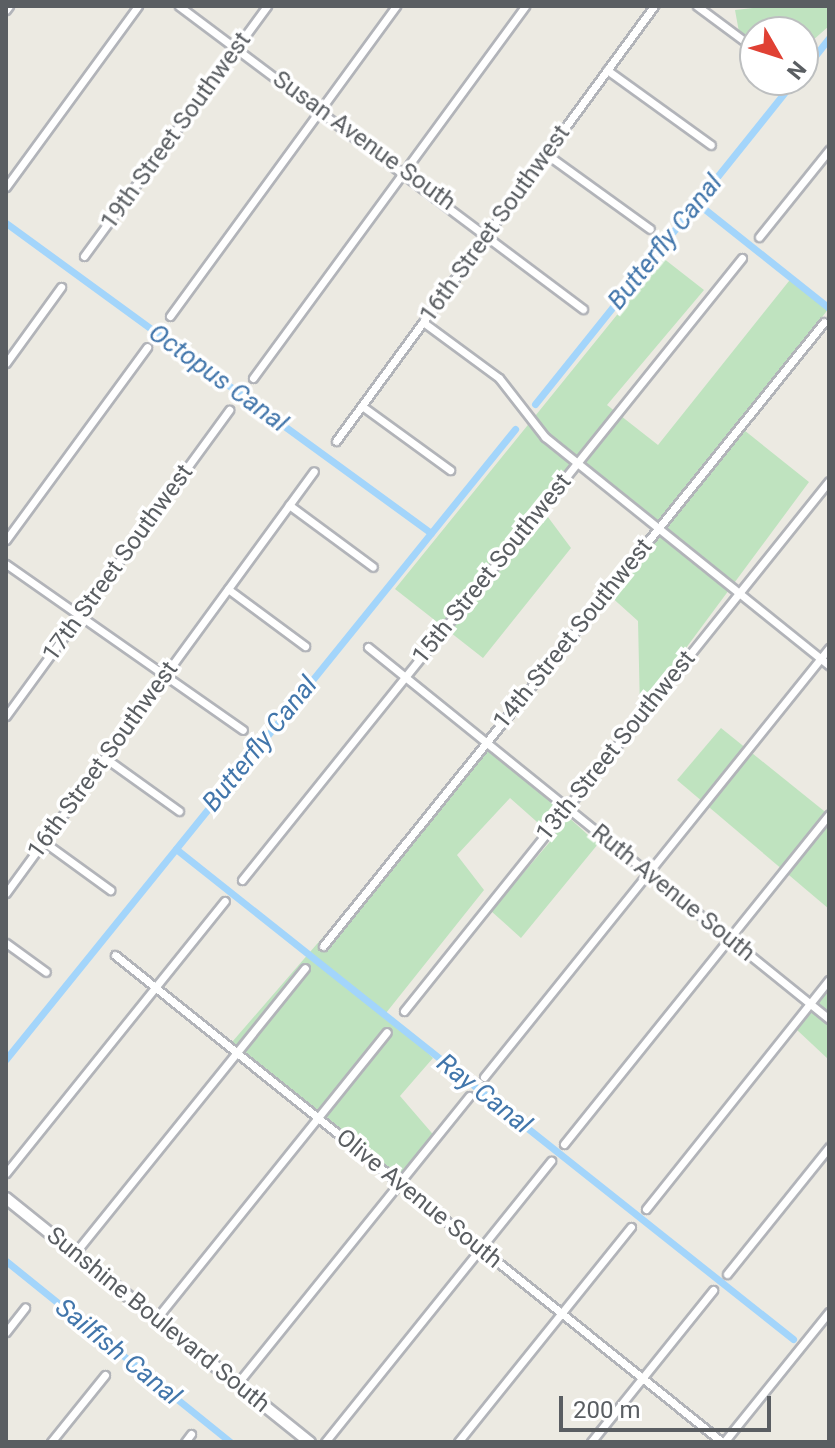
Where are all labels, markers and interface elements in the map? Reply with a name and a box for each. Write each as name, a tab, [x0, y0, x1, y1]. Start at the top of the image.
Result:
north arrow	[739, 16, 819, 96]
street label: 19th Street Southwest	[95, 27, 257, 235]
text: N	[782, 56, 811, 84]
street label: Susan Avenue South	[267, 65, 461, 217]
street label: 16th Street Southwest	[414, 120, 576, 328]
water label: Butterfly Canal	[601, 168, 729, 316]
water label: Octopus Canal	[142, 317, 294, 439]
street label: 17th Street Southwest	[37, 459, 199, 667]
street label: 15th Street Southwest	[406, 468, 578, 670]
street label: 14th Street Southwest	[487, 533, 659, 735]
street label: 13th Street Southwest	[530, 645, 702, 847]
street label: 16th Street Southwest	[22, 656, 184, 864]
water label: Butterfly Canal	[196, 670, 324, 818]
street label: Ruth Avenue South	[586, 818, 760, 968]
water label: Ray Canal	[431, 1047, 537, 1141]
street label: Olive Avenue South	[330, 1123, 508, 1275]
street label: Sunshine Boulevard South	[41, 1221, 275, 1419]
water label: Sailfish Canal	[49, 1292, 187, 1412]
scale bar	[563, 1380, 775, 1430]
text: 200 m	[573, 1396, 640, 1424]

